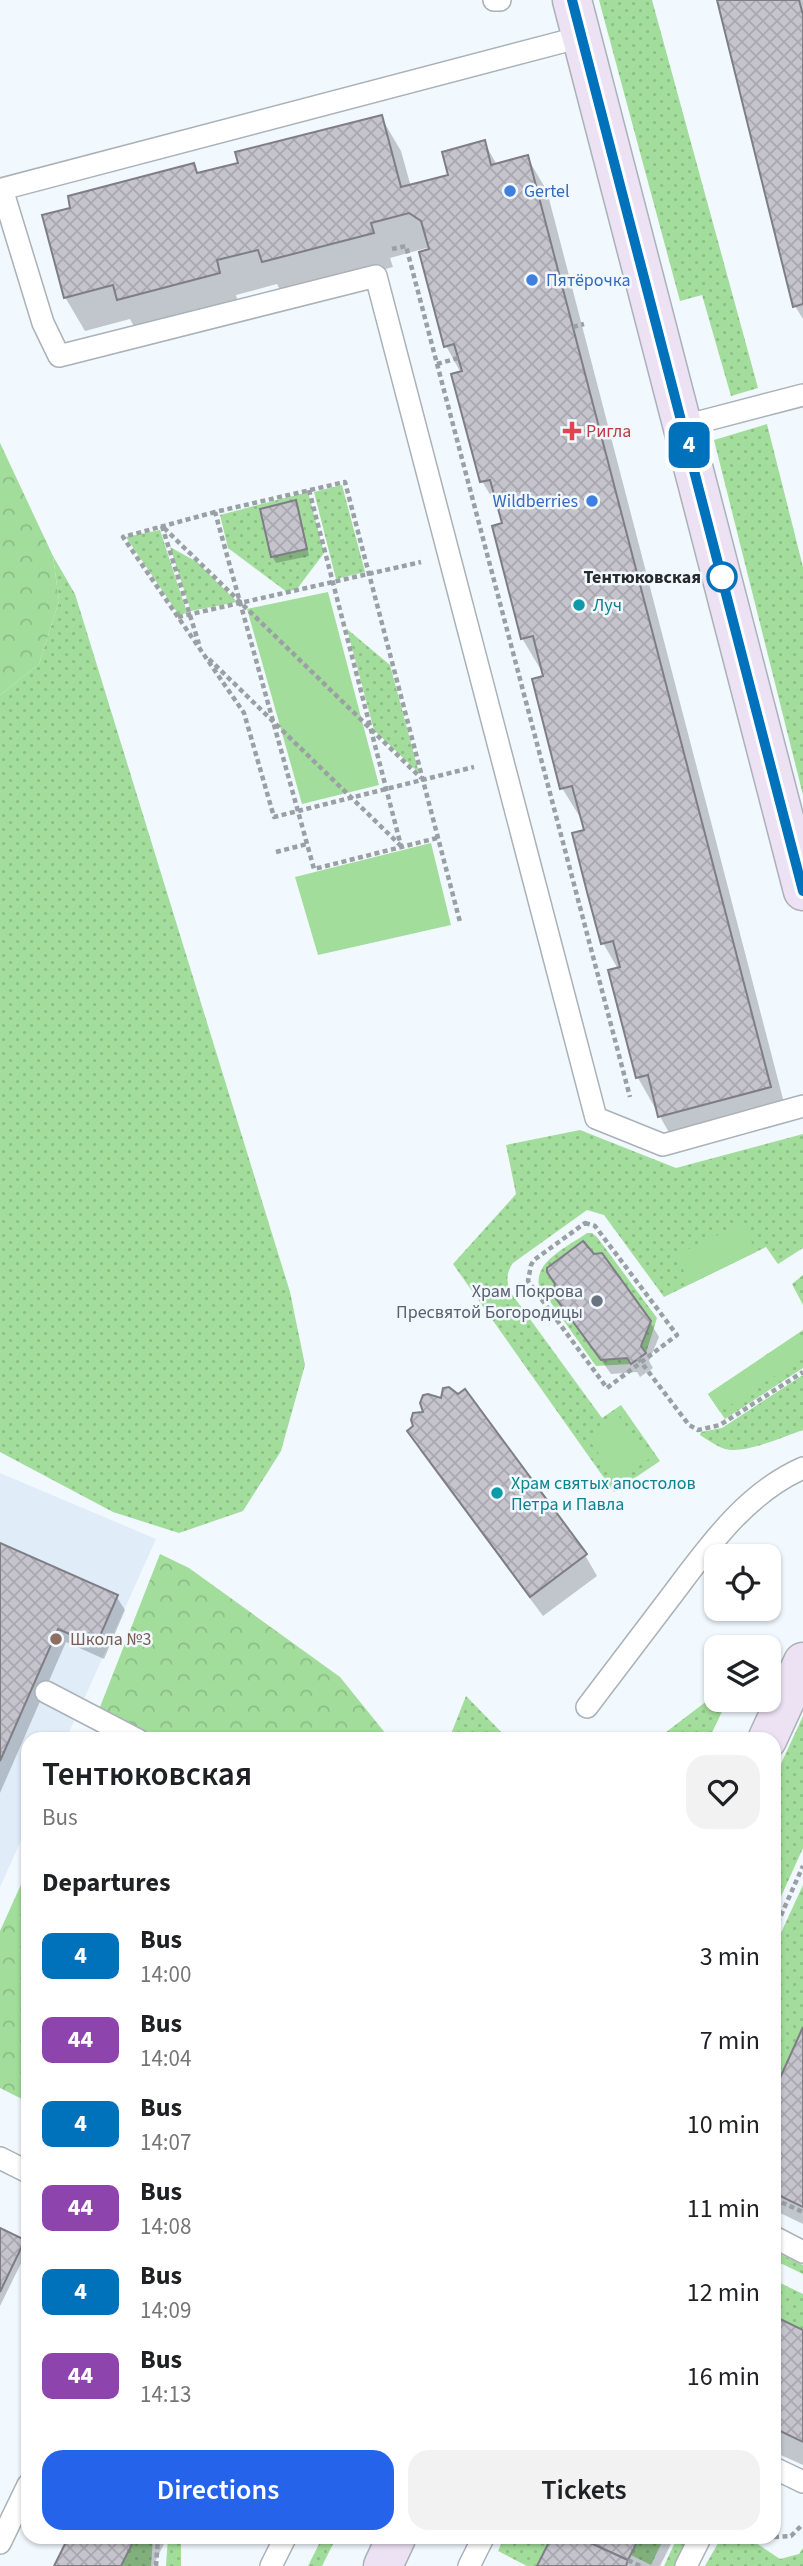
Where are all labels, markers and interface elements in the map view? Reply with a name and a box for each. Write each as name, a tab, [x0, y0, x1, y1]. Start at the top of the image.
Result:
place label: Gertel	[524, 179, 570, 204]
marker: Gertel	[502, 183, 518, 199]
place label: Пятёрочка	[546, 268, 631, 293]
marker: Пятёрочка	[524, 272, 540, 288]
place label: Ригла	[586, 419, 631, 444]
line badge: 4	[666, 422, 712, 468]
marker: Ригла	[564, 423, 580, 439]
text: 4	[683, 427, 695, 462]
place label: Wildberries	[493, 489, 578, 514]
marker: Wildberries	[584, 493, 600, 509]
marker: Тентюковская	[707, 562, 737, 592]
place label: Тентюковская	[583, 565, 701, 590]
place label: Луч	[593, 593, 622, 618]
marker: Луч	[571, 597, 587, 613]
place label: Храм Покрова Пресвятой Богородицы	[396, 1279, 583, 1325]
marker: Храм Покрова Пресвятой Богородицы	[589, 1293, 605, 1309]
place label: Храм святых апостолов Петра и Павла	[511, 1471, 696, 1517]
marker: Храм святых апостолов Петра и Павла	[489, 1485, 505, 1501]
map controls	[704, 1544, 781, 1712]
button: locate	[704, 1544, 781, 1621]
place label: Школа №3	[70, 1627, 151, 1652]
marker: Школа №3	[48, 1631, 64, 1647]
button: layers	[704, 1635, 781, 1712]
text: Тентюковская	[42, 1751, 252, 1798]
button: heart	[686, 1755, 760, 1829]
text: Bus	[42, 1801, 78, 1834]
text: Departures	[42, 1864, 170, 1901]
text: Bus	[140, 1921, 182, 1958]
text: 4	[74, 1938, 87, 1973]
text: 3 min	[700, 1938, 760, 1975]
text: 14:00	[140, 1958, 191, 1991]
text: Bus	[140, 2005, 182, 2042]
text: 44	[68, 2022, 93, 2057]
text: 7 min	[700, 2022, 760, 2059]
text: 14:04	[140, 2042, 191, 2075]
text: Bus	[140, 2089, 182, 2126]
text: 4	[74, 2106, 87, 2141]
text: 10 min	[687, 2106, 760, 2143]
text: 14:07	[140, 2126, 191, 2159]
text: Bus	[140, 2173, 182, 2210]
text: 44	[68, 2190, 93, 2225]
text: 11 min	[687, 2190, 760, 2227]
text: 14:08	[140, 2210, 191, 2243]
text: Bus	[140, 2257, 182, 2294]
text: 4	[74, 2274, 87, 2309]
text: 12 min	[687, 2274, 760, 2311]
text: 14:09	[140, 2294, 191, 2327]
text: Bus	[140, 2341, 182, 2378]
text: 44	[68, 2358, 93, 2393]
text: 16 min	[687, 2358, 760, 2395]
text: 14:13	[140, 2378, 191, 2411]
button: Directions	[42, 2450, 394, 2530]
button: Tickets	[408, 2450, 760, 2530]

